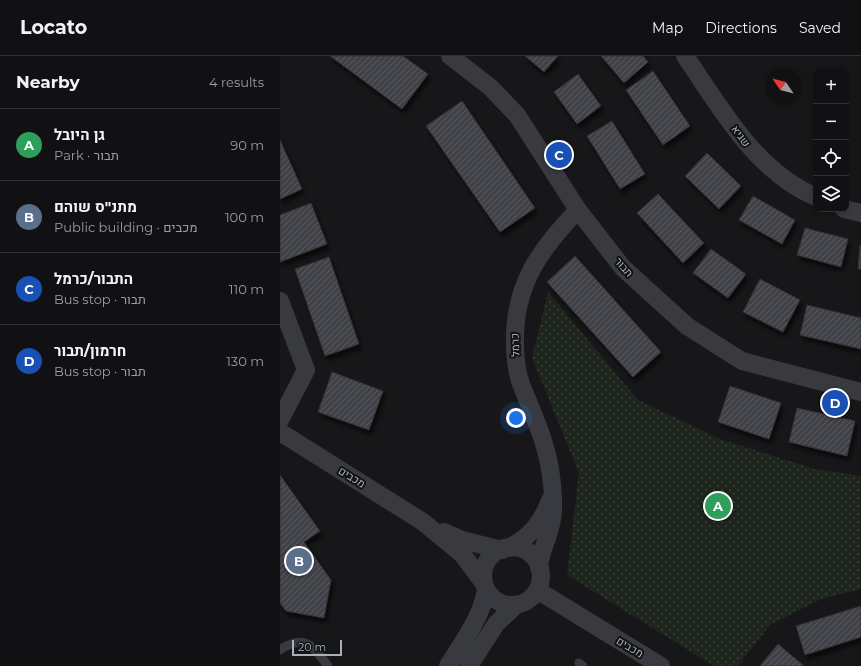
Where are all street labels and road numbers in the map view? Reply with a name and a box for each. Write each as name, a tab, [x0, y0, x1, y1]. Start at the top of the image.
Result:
street label: שגיא	[728, 122, 754, 150]
street label: תבור	[612, 254, 636, 280]
street label: כרמל	[508, 333, 522, 357]
street label: מכבים	[336, 463, 368, 491]
street label: מכבים	[614, 634, 646, 660]

